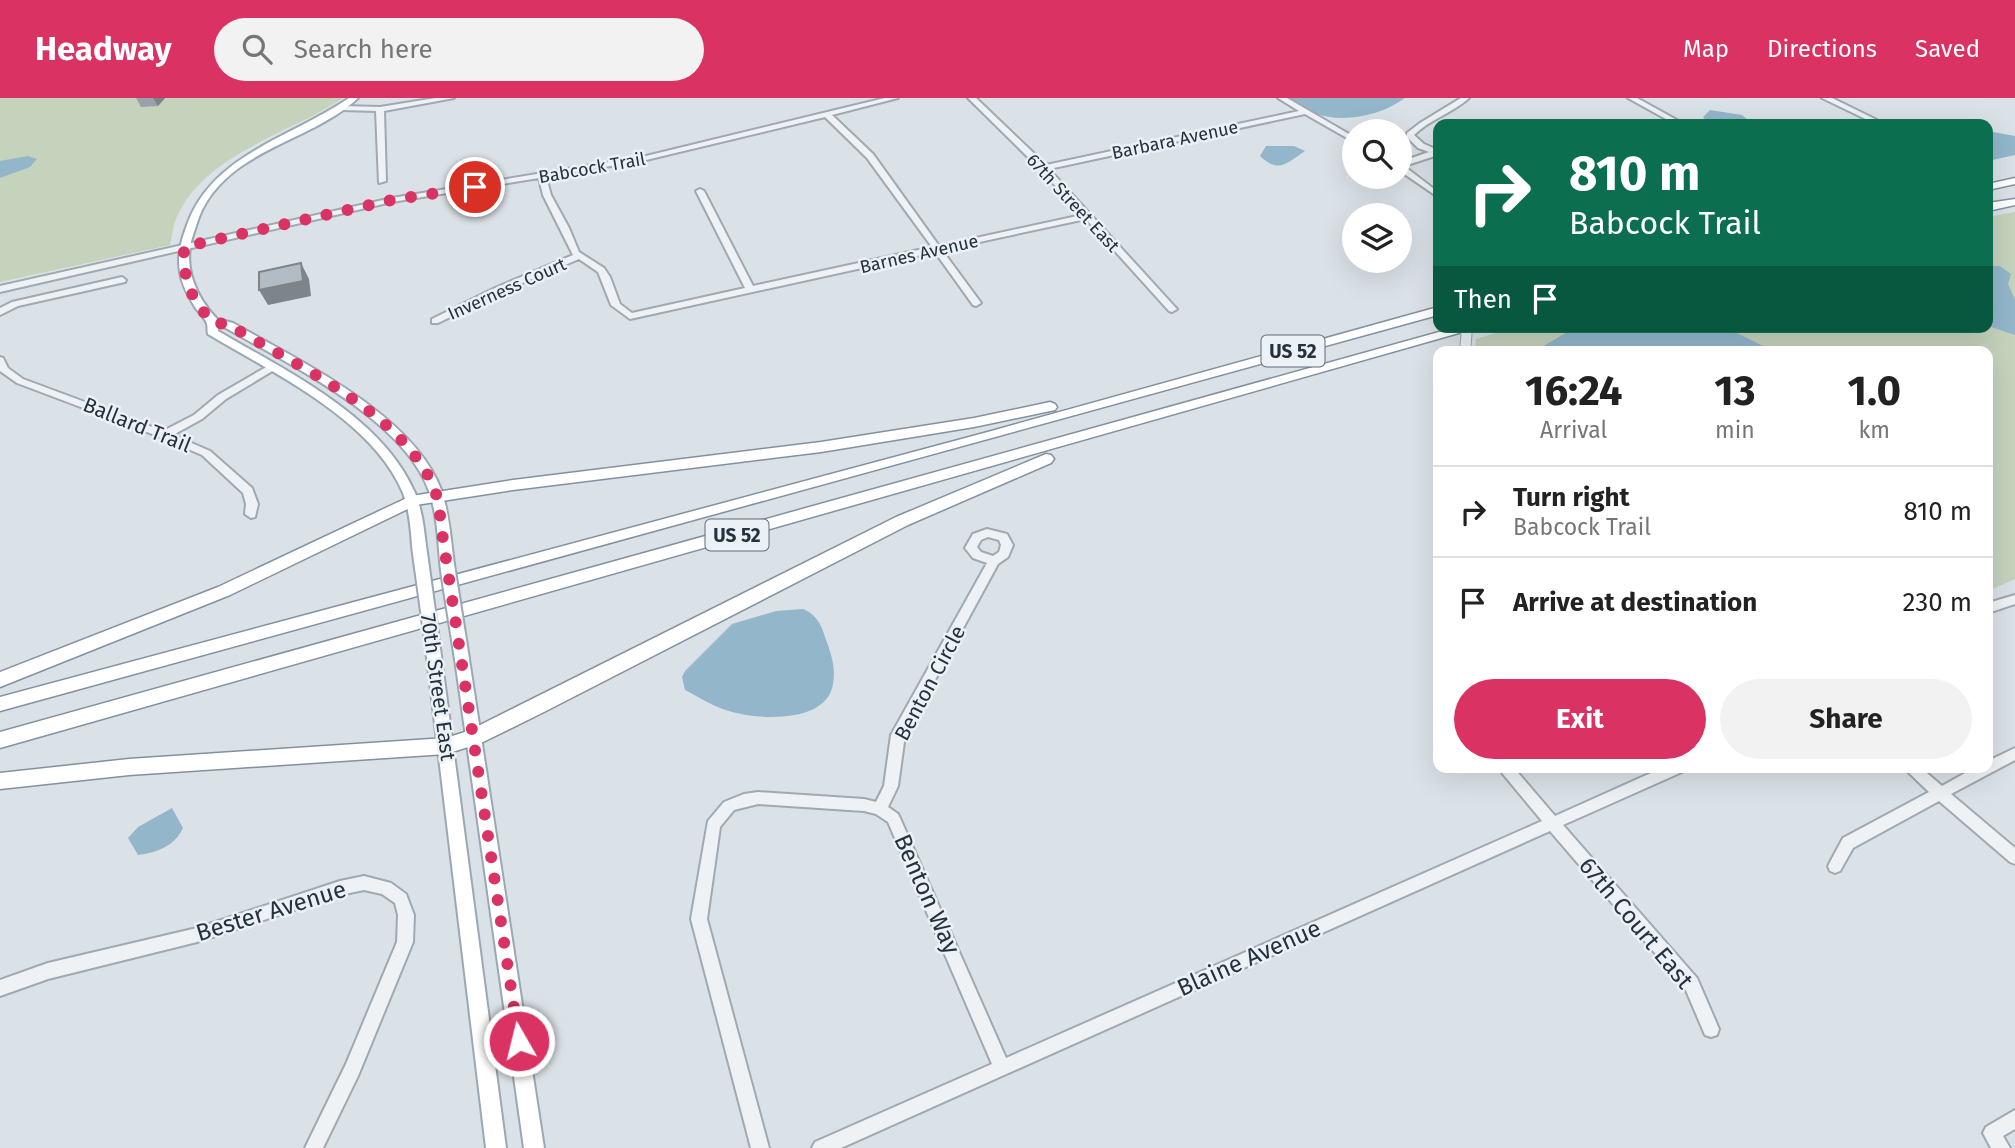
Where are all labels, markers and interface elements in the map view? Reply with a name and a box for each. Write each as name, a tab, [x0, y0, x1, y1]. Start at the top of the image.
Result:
search box	[214, 18, 704, 81]
text: Headway	[35, 29, 172, 69]
icon: search	[238, 30, 276, 68]
text: Search here	[294, 34, 433, 65]
text: Map	[1683, 35, 1729, 63]
text: Directions	[1767, 35, 1877, 63]
text: Saved	[1915, 35, 1980, 63]
street label: Barbara Avenue	[1110, 116, 1240, 164]
map controls	[1342, 119, 1412, 273]
button: search	[1342, 119, 1412, 189]
text: 810 m	[1569, 144, 1700, 203]
icon: right	[1454, 147, 1545, 238]
street label: Babcock Trail	[537, 148, 647, 188]
street label: 67th Street East	[1022, 149, 1125, 257]
pin	[445, 157, 505, 217]
icon: arrive	[456, 168, 494, 206]
button: layers	[1342, 203, 1412, 273]
text: Babcock Trail	[1569, 204, 1761, 242]
street label: Barnes Avenue	[858, 230, 980, 278]
street label: Inverness Court	[444, 253, 570, 325]
icon: arrive	[1526, 280, 1564, 318]
text: Then	[1454, 284, 1512, 315]
road number: US 52	[1262, 336, 1324, 366]
text: 16:24	[1525, 366, 1622, 416]
text: 13	[1714, 366, 1756, 416]
text: 1.0	[1848, 366, 1901, 416]
street label: Ballard Trail	[79, 392, 195, 458]
text: Arrival	[1540, 416, 1607, 444]
text: min	[1715, 416, 1755, 444]
text: km	[1859, 416, 1890, 444]
text: Turn right	[1513, 482, 1630, 513]
icon: right	[1454, 493, 1492, 531]
text: 810 m	[1904, 496, 1972, 527]
text: Babcock Trail	[1513, 513, 1651, 541]
road number: US 52	[706, 520, 768, 550]
icon: arrive	[1454, 584, 1492, 622]
text: Arrive at destination	[1513, 587, 1757, 618]
text: 230 m	[1903, 587, 1972, 618]
street label: 70th Street East	[415, 612, 461, 763]
street label: Benton Circle	[889, 621, 971, 745]
button: Exit	[1454, 679, 1706, 759]
button: Share	[1720, 679, 1972, 759]
street label: Benton Way	[888, 830, 966, 958]
street label: 67th Court East	[1573, 852, 1699, 994]
street label: Bester Avenue	[193, 875, 349, 947]
street label: Blaine Avenue	[1173, 914, 1325, 1002]
position arrow	[482, 1004, 556, 1078]

